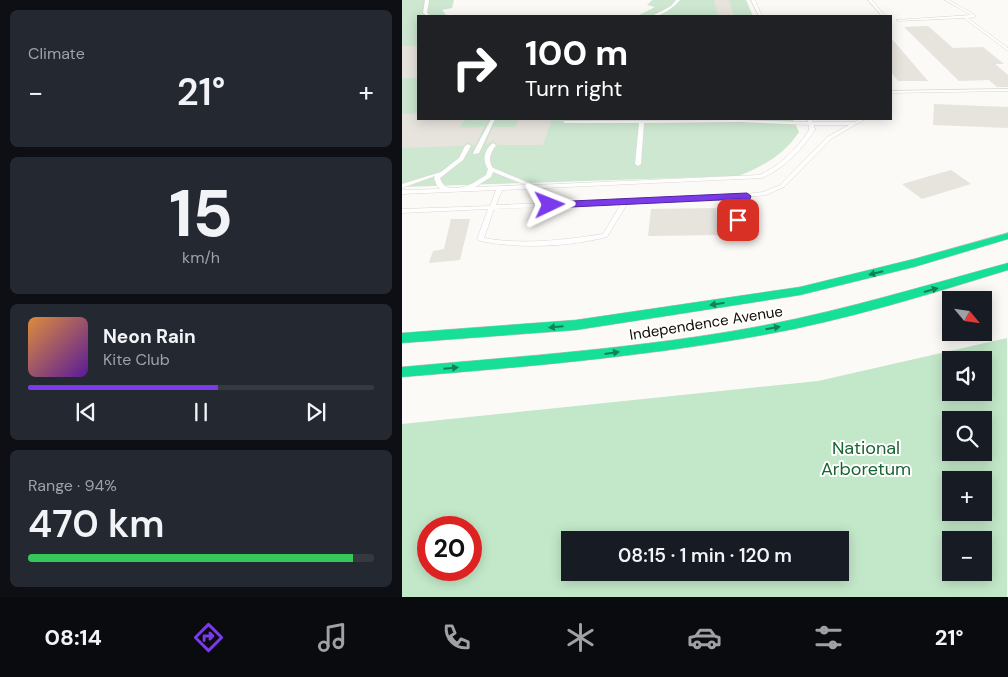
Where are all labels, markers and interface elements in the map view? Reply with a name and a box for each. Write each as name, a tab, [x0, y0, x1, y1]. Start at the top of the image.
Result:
text: 100 m	[525, 30, 628, 76]
icon: right	[442, 35, 507, 100]
text: Climate	[28, 43, 85, 64]
text: 21°	[177, 67, 225, 117]
text: −	[28, 74, 43, 111]
text: +	[359, 74, 374, 111]
text: Turn right	[525, 74, 622, 103]
text: 15	[169, 172, 233, 256]
position arrow	[523, 178, 575, 230]
pin	[717, 199, 759, 241]
icon: arrive	[724, 206, 752, 234]
text: km/h	[182, 247, 220, 268]
one-way arrow	[869, 269, 884, 277]
one-way arrow	[923, 286, 938, 294]
north arrow	[942, 291, 992, 341]
map controls	[942, 291, 992, 581]
one-way arrow	[709, 300, 725, 308]
street label: Independence Avenue	[628, 301, 784, 345]
one-way arrow	[548, 323, 564, 331]
one-way arrow	[765, 323, 781, 331]
text: Neon Rain	[103, 324, 196, 349]
text: Kite Club	[103, 349, 170, 370]
one-way arrow	[605, 349, 621, 357]
button: sound	[942, 351, 992, 401]
one-way arrow	[443, 364, 459, 372]
icon: previous	[72, 398, 100, 426]
icon: pause	[187, 398, 215, 426]
icon: next	[302, 398, 330, 426]
button: search	[942, 411, 992, 461]
park label: National Arboretum	[821, 436, 911, 481]
button: +	[942, 471, 992, 521]
text: Range · 94%	[28, 475, 117, 496]
text: 470 km	[28, 499, 164, 549]
speed limit sign: 20	[417, 516, 482, 581]
button: −	[942, 531, 992, 581]
text: 08:15 · 1 min · 120 m	[618, 543, 792, 568]
icon: directions	[191, 620, 226, 655]
icon: music	[315, 620, 350, 655]
icon: phone	[439, 620, 474, 655]
icon: climate	[563, 620, 598, 655]
icon: car	[687, 620, 722, 655]
icon: filters	[811, 620, 846, 655]
text: 08:14	[44, 623, 102, 652]
text: 21°	[935, 623, 963, 652]

